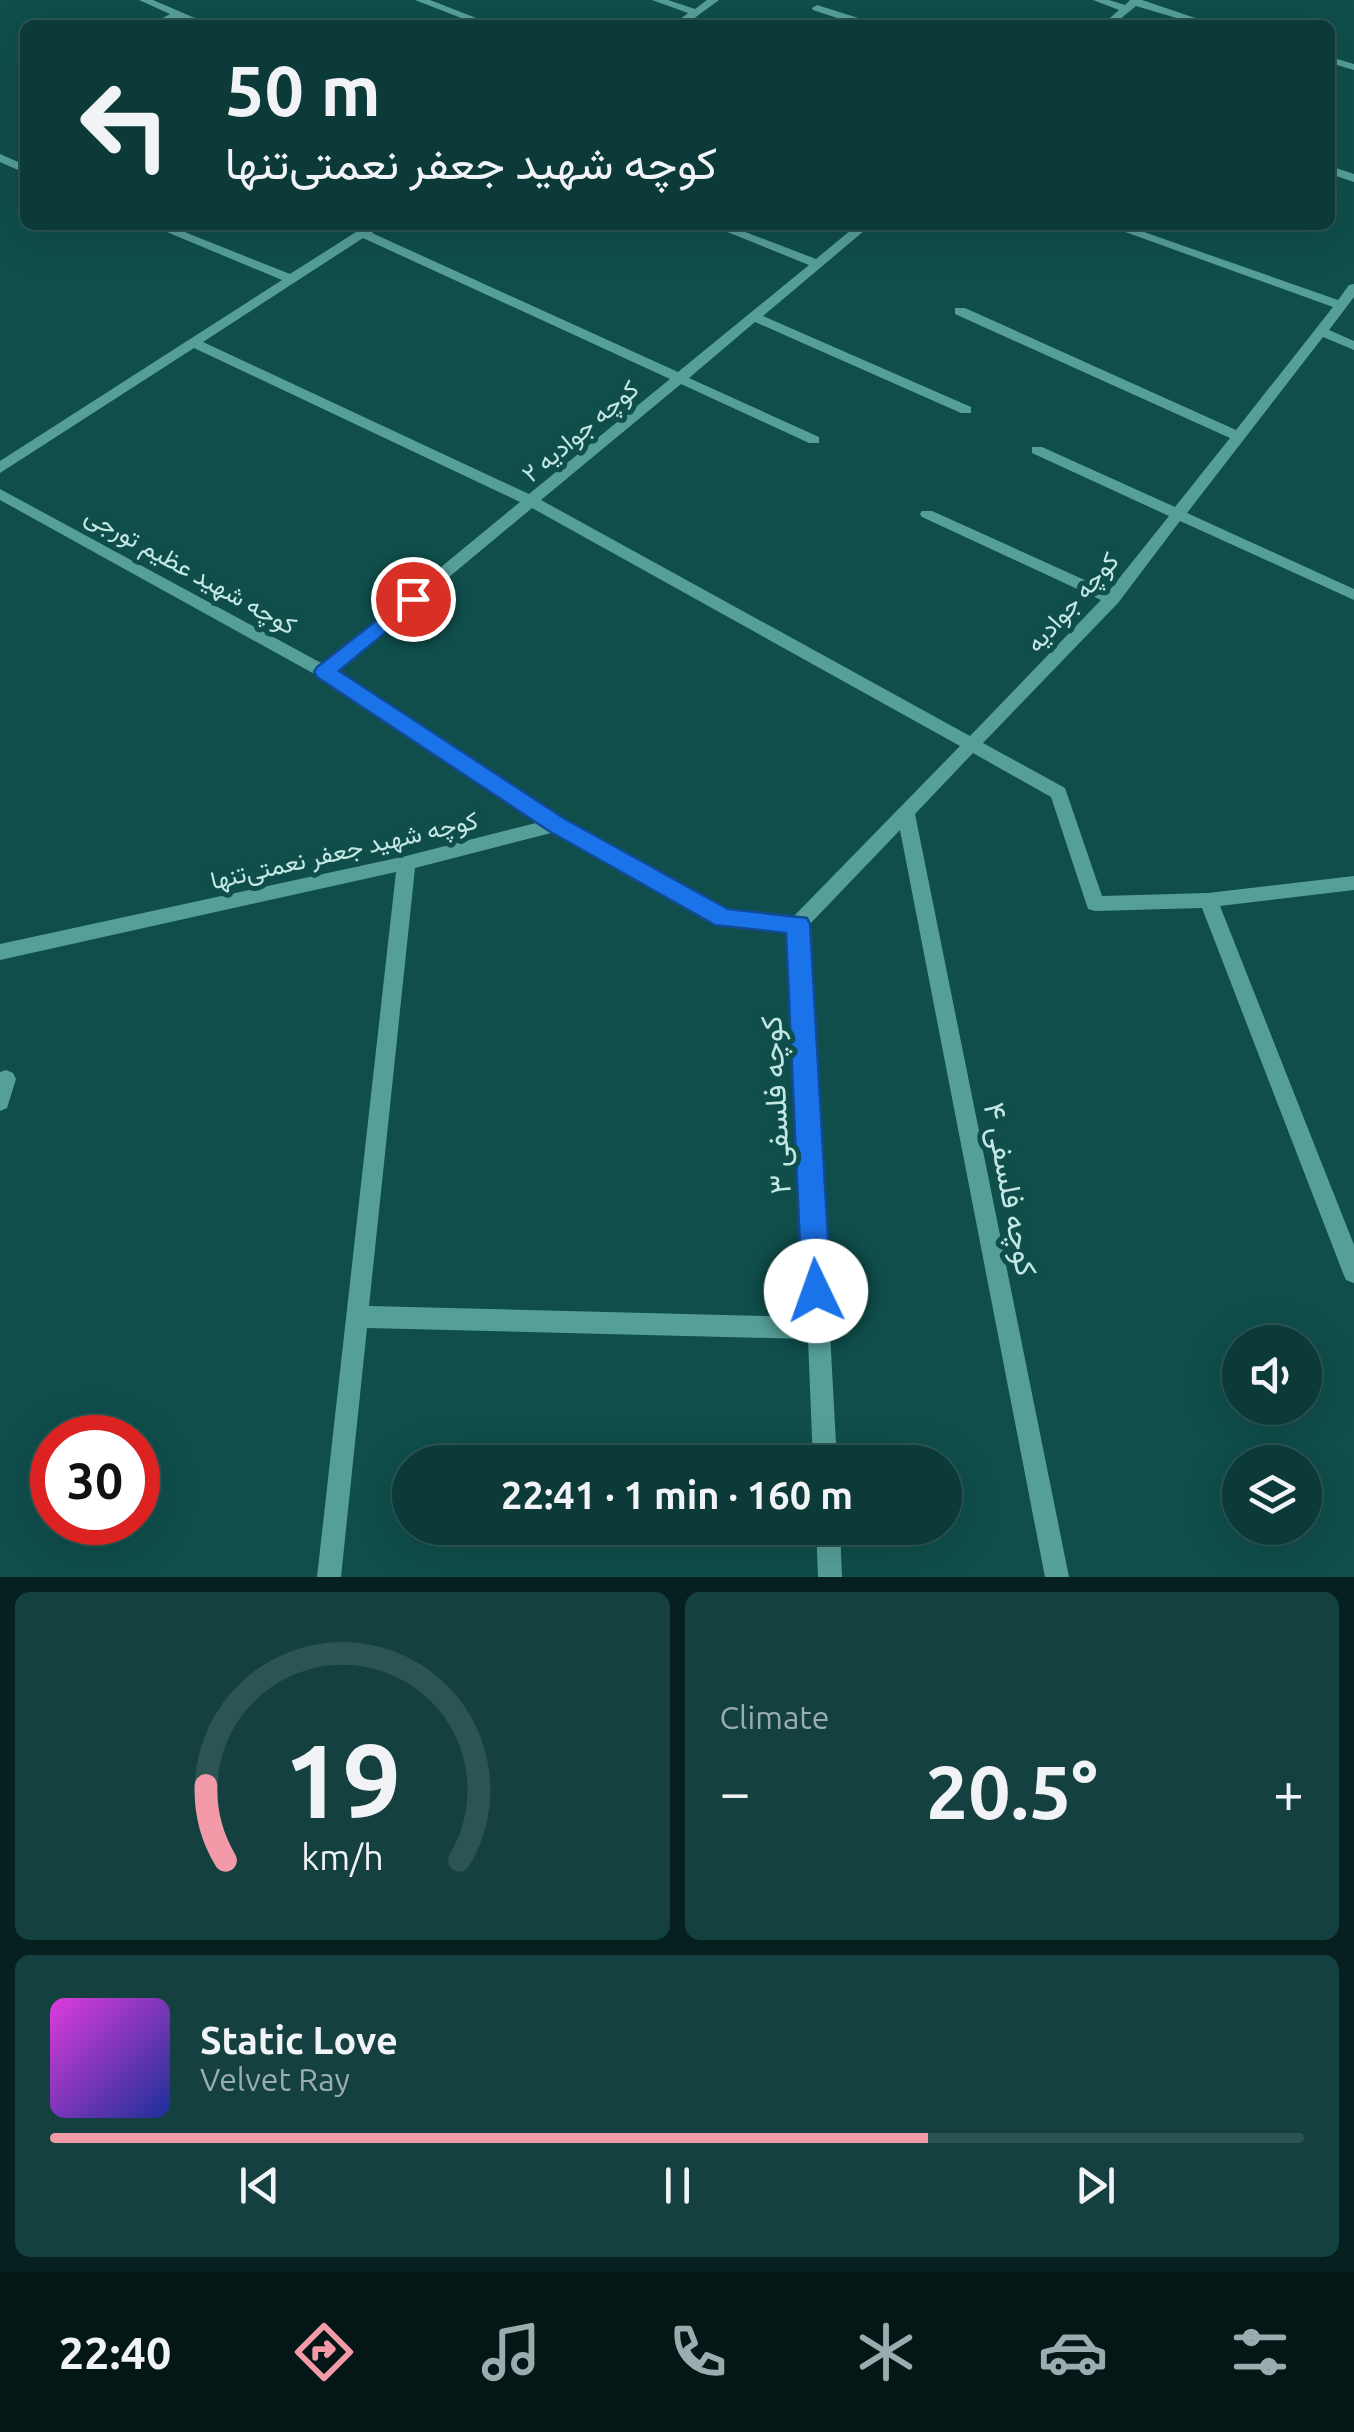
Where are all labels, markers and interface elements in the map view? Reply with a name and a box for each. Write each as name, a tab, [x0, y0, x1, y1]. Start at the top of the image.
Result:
text: 50 m	[225, 51, 381, 129]
icon: left	[60, 60, 190, 190]
text: کوچه شهید جعفر نعمتی‌تنها	[225, 137, 717, 188]
street label: کوچه جوادیه ۲	[516, 374, 646, 490]
street label: کوچه شهید عظیم تورجی	[79, 500, 301, 642]
street label: کوچه جوادیه	[1020, 547, 1126, 659]
pin	[371, 557, 456, 642]
icon: arrive	[386, 572, 441, 627]
street label: کوچه شهید جعفر نعمتی‌تنها	[208, 806, 481, 897]
street label: کوچه فلسفی ۳	[753, 1015, 801, 1195]
street label: کوچه فلسفی ۴	[974, 1099, 1044, 1279]
position arrow	[764, 1239, 868, 1343]
map controls	[1222, 1325, 1322, 1545]
button: sound	[1222, 1325, 1322, 1425]
speed limit sign: 30	[30, 1415, 160, 1545]
button: layers	[1222, 1445, 1322, 1545]
text: 22:41 · 1 min · 160 m	[501, 1474, 853, 1516]
text: Climate	[720, 1699, 830, 1735]
text: 19	[284, 1721, 401, 1838]
text: 20.5°	[926, 1749, 1098, 1833]
text: −	[720, 1761, 751, 1822]
text: +	[1273, 1761, 1304, 1822]
text: km/h	[301, 1837, 384, 1877]
text: Static Love	[200, 2019, 398, 2061]
text: Velvet Ray	[200, 2061, 350, 2097]
icon: previous	[232, 2158, 287, 2213]
icon: pause	[650, 2158, 705, 2213]
icon: next	[1068, 2158, 1123, 2213]
icon: directions	[289, 2317, 359, 2387]
icon: music	[476, 2317, 546, 2387]
icon: phone	[663, 2317, 733, 2387]
icon: climate	[851, 2317, 921, 2387]
icon: car	[1038, 2317, 1108, 2387]
icon: filters	[1225, 2317, 1295, 2387]
text: 22:40	[59, 2327, 171, 2378]

